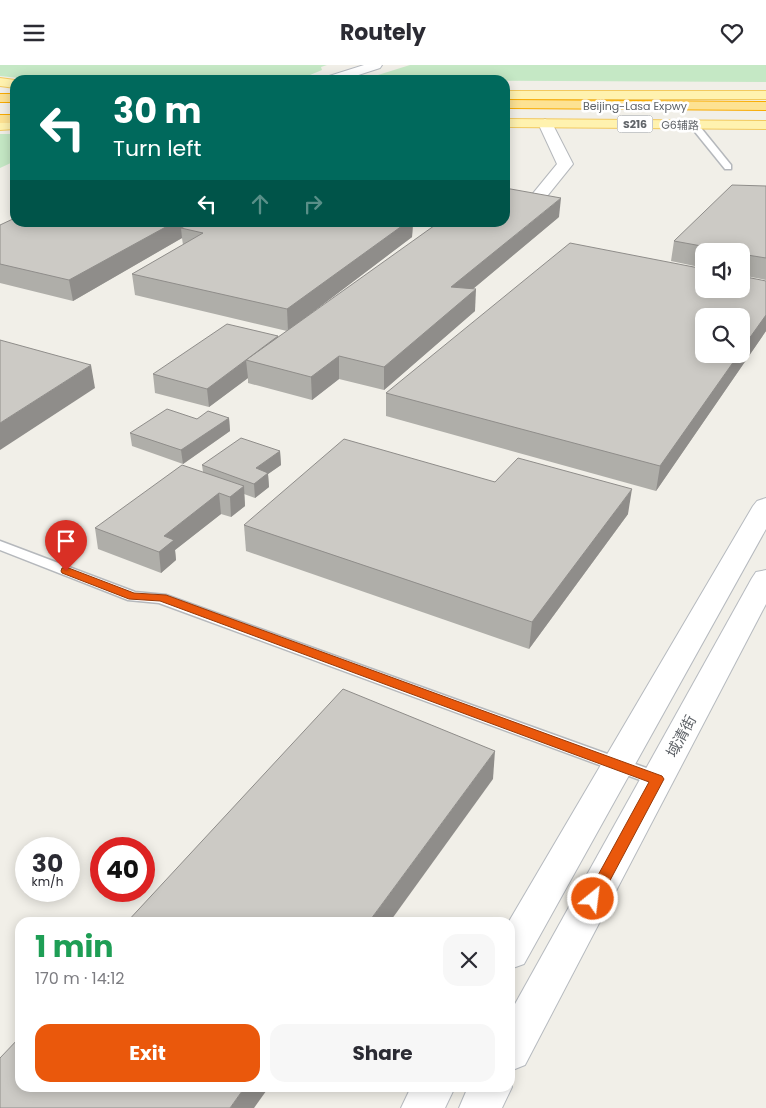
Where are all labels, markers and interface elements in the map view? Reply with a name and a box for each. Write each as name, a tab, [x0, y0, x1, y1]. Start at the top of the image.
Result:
text: Routely	[340, 17, 426, 48]
icon: menu	[20, 19, 48, 47]
icon: heart	[718, 19, 746, 47]
text: 30 m	[113, 86, 201, 135]
icon: left	[30, 95, 95, 160]
street label: Beijing-Lasa Expwy	[583, 98, 688, 114]
road number: S216	[618, 116, 652, 133]
street label: G6辅路	[661, 117, 699, 133]
text: Turn left	[113, 133, 201, 164]
icon: left	[193, 190, 221, 218]
icon: ahead	[246, 190, 274, 218]
icon: right	[299, 190, 327, 218]
map controls	[695, 243, 750, 363]
button: sound	[695, 243, 750, 298]
button: search	[695, 308, 750, 363]
pin	[45, 520, 87, 571]
icon: arrive	[52, 527, 80, 555]
street label: 域清街	[661, 711, 701, 761]
speed limit sign: 40	[90, 837, 155, 902]
text: 30	[32, 846, 63, 881]
position arrow	[566, 872, 618, 924]
text: km/h	[32, 873, 63, 890]
text: 1 min	[35, 925, 113, 968]
button: close	[443, 934, 495, 986]
text: 170 m · 14:12	[35, 967, 125, 990]
button: Exit	[35, 1024, 260, 1082]
button: Share	[270, 1024, 495, 1082]

